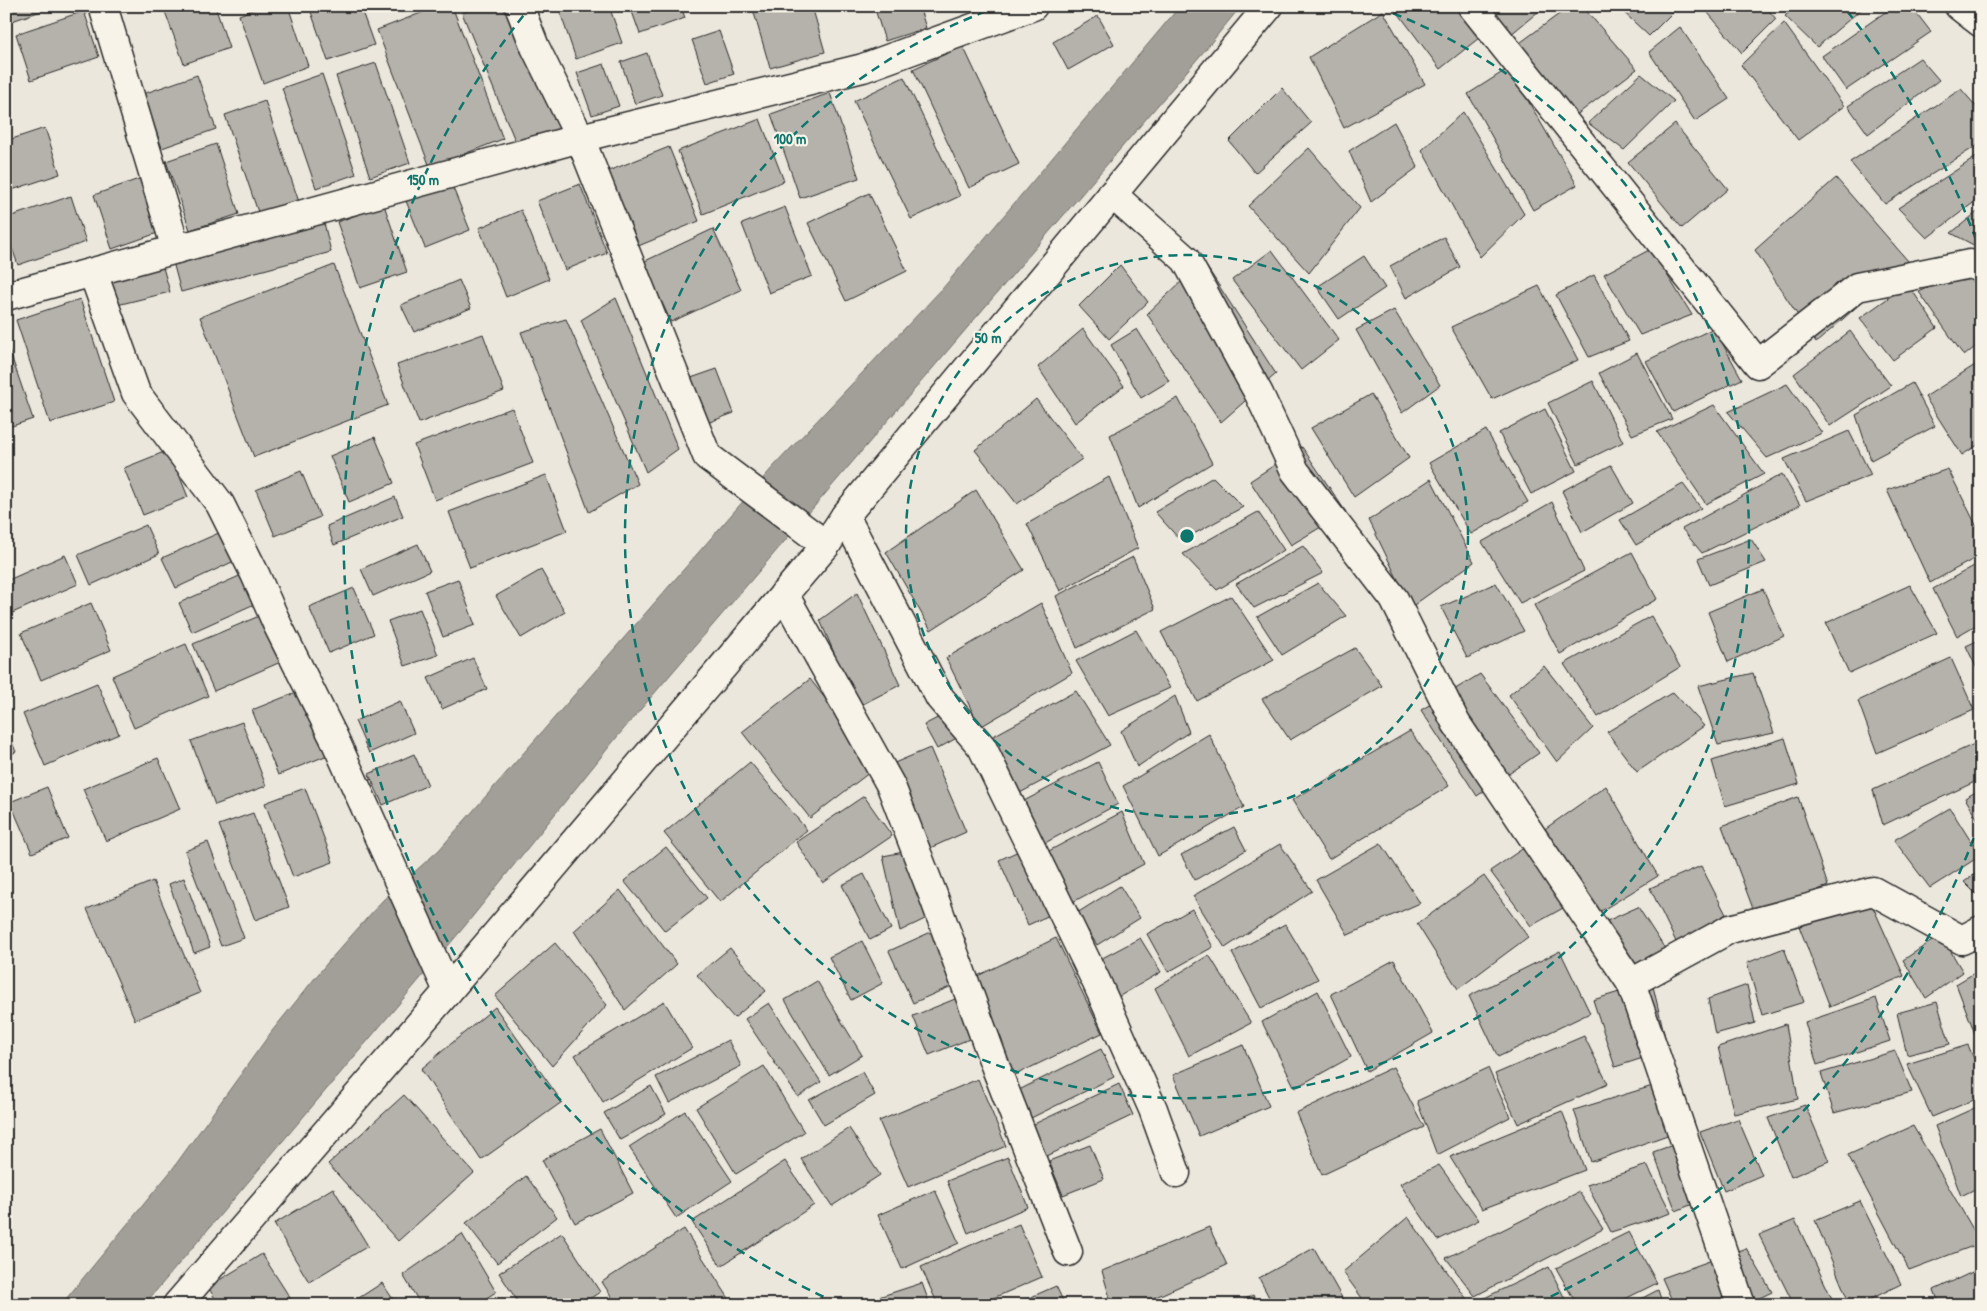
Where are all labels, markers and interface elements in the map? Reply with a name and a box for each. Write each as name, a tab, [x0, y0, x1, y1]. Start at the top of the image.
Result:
text: 100 m	[774, 128, 806, 149]
text: 150 m	[407, 169, 439, 190]
text: 50 m	[975, 327, 1001, 348]
centre of rings	[1178, 527, 1196, 545]

